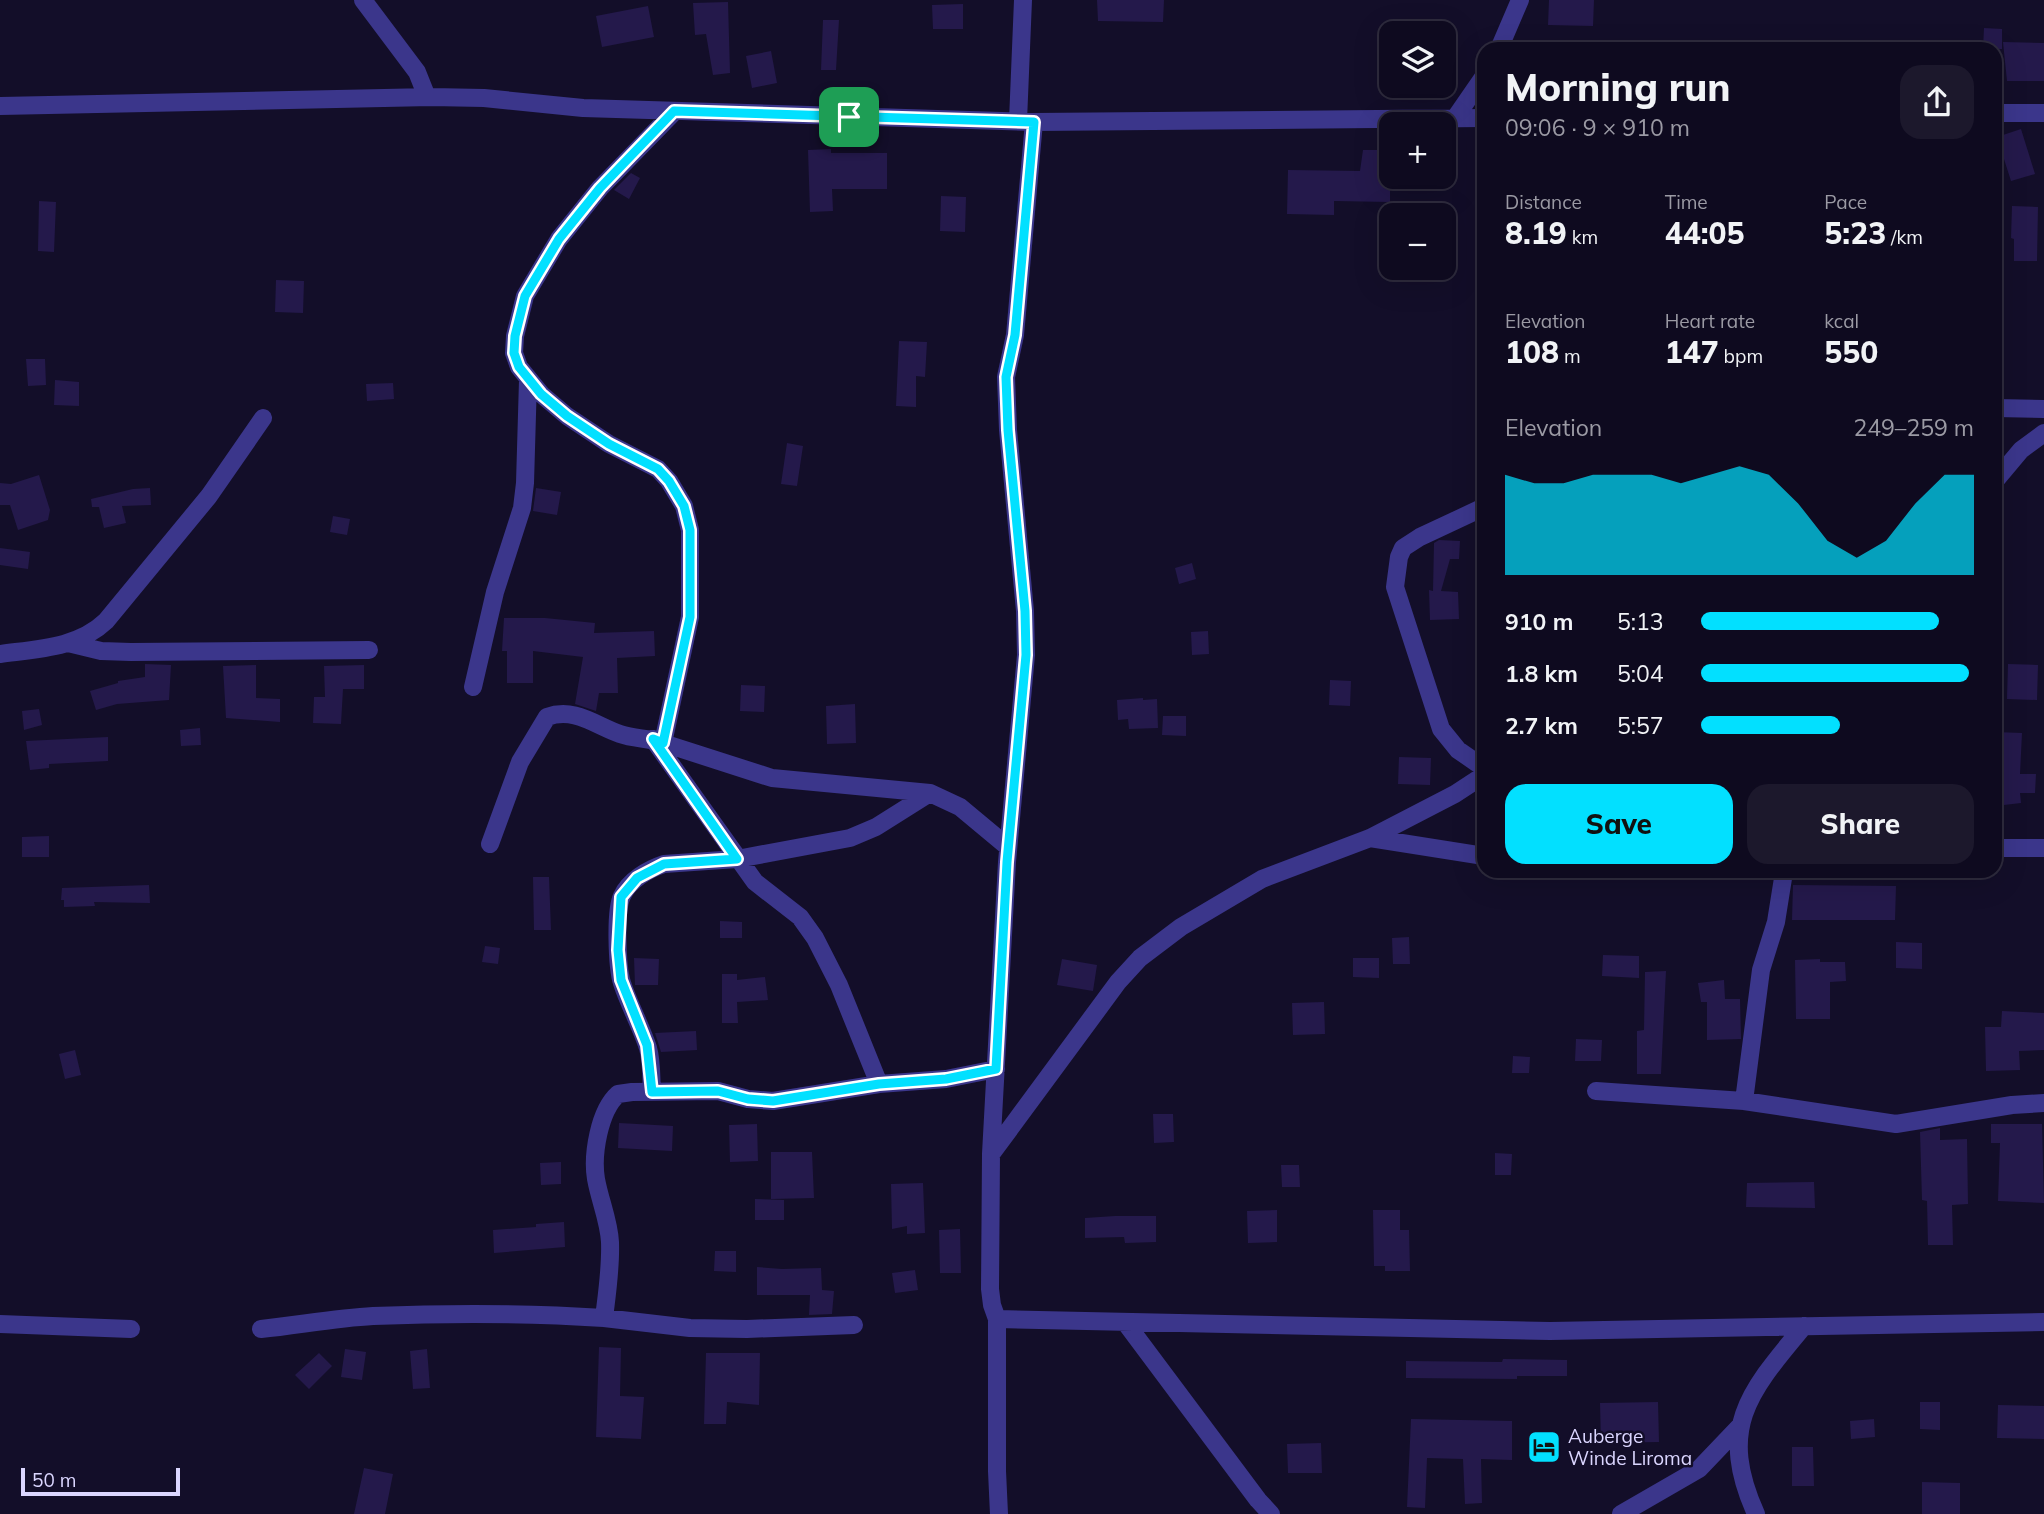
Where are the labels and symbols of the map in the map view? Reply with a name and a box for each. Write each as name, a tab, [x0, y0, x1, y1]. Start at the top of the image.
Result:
pin	[819, 87, 879, 147]
place label: Auberge Winde Liroma	[1568, 1424, 1692, 1470]
hotel icon: Auberge Winde Liroma	[1525, 1428, 1563, 1466]
scale bar	[21, 1465, 180, 1497]

